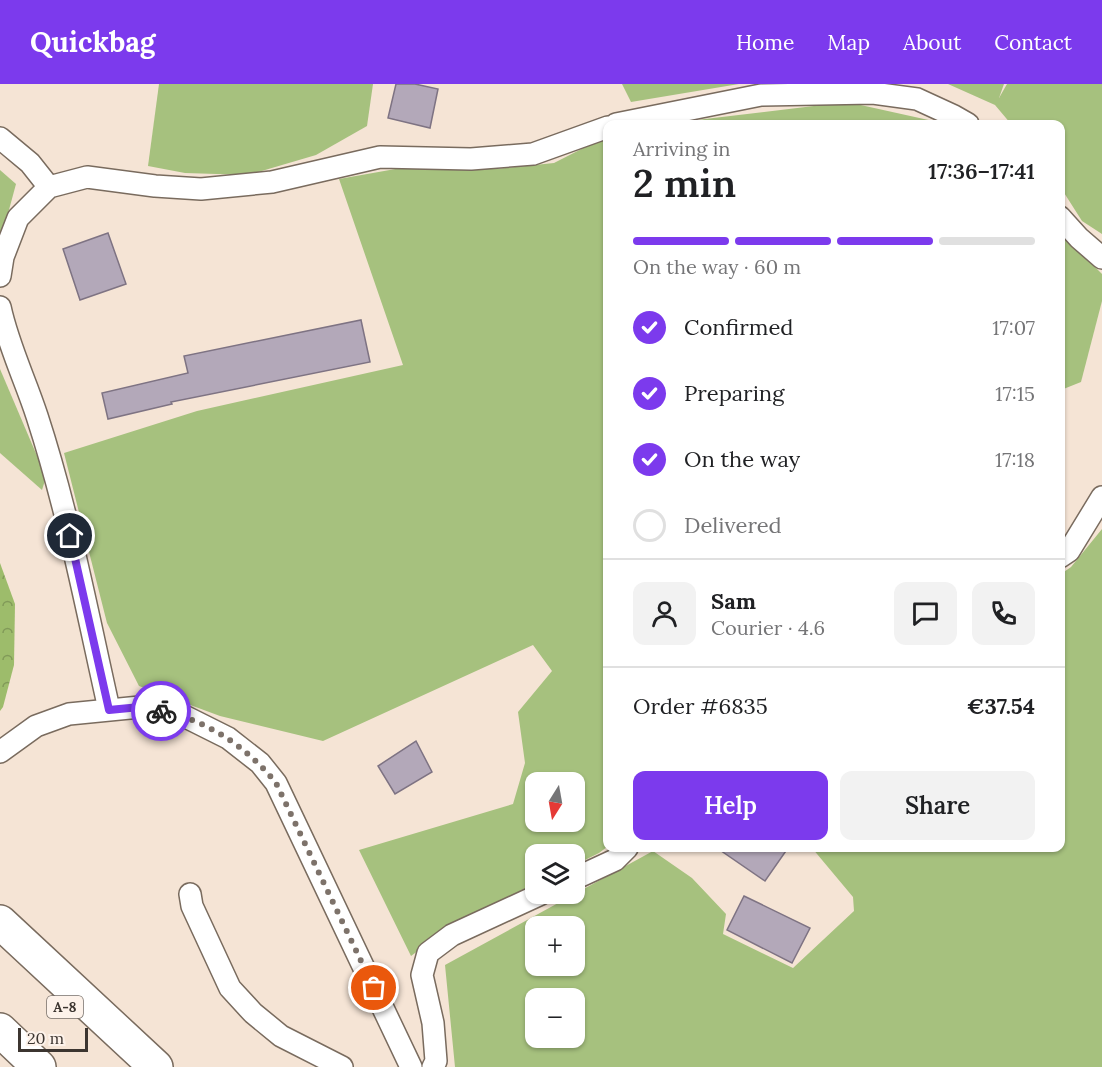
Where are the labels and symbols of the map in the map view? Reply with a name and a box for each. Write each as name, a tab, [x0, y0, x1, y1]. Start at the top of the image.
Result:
pin	[44, 510, 95, 561]
courier	[131, 681, 191, 741]
north arrow	[525, 772, 585, 832]
pin	[348, 962, 399, 1013]
road number: A-8	[47, 996, 83, 1018]
scale bar	[18, 1025, 88, 1052]

